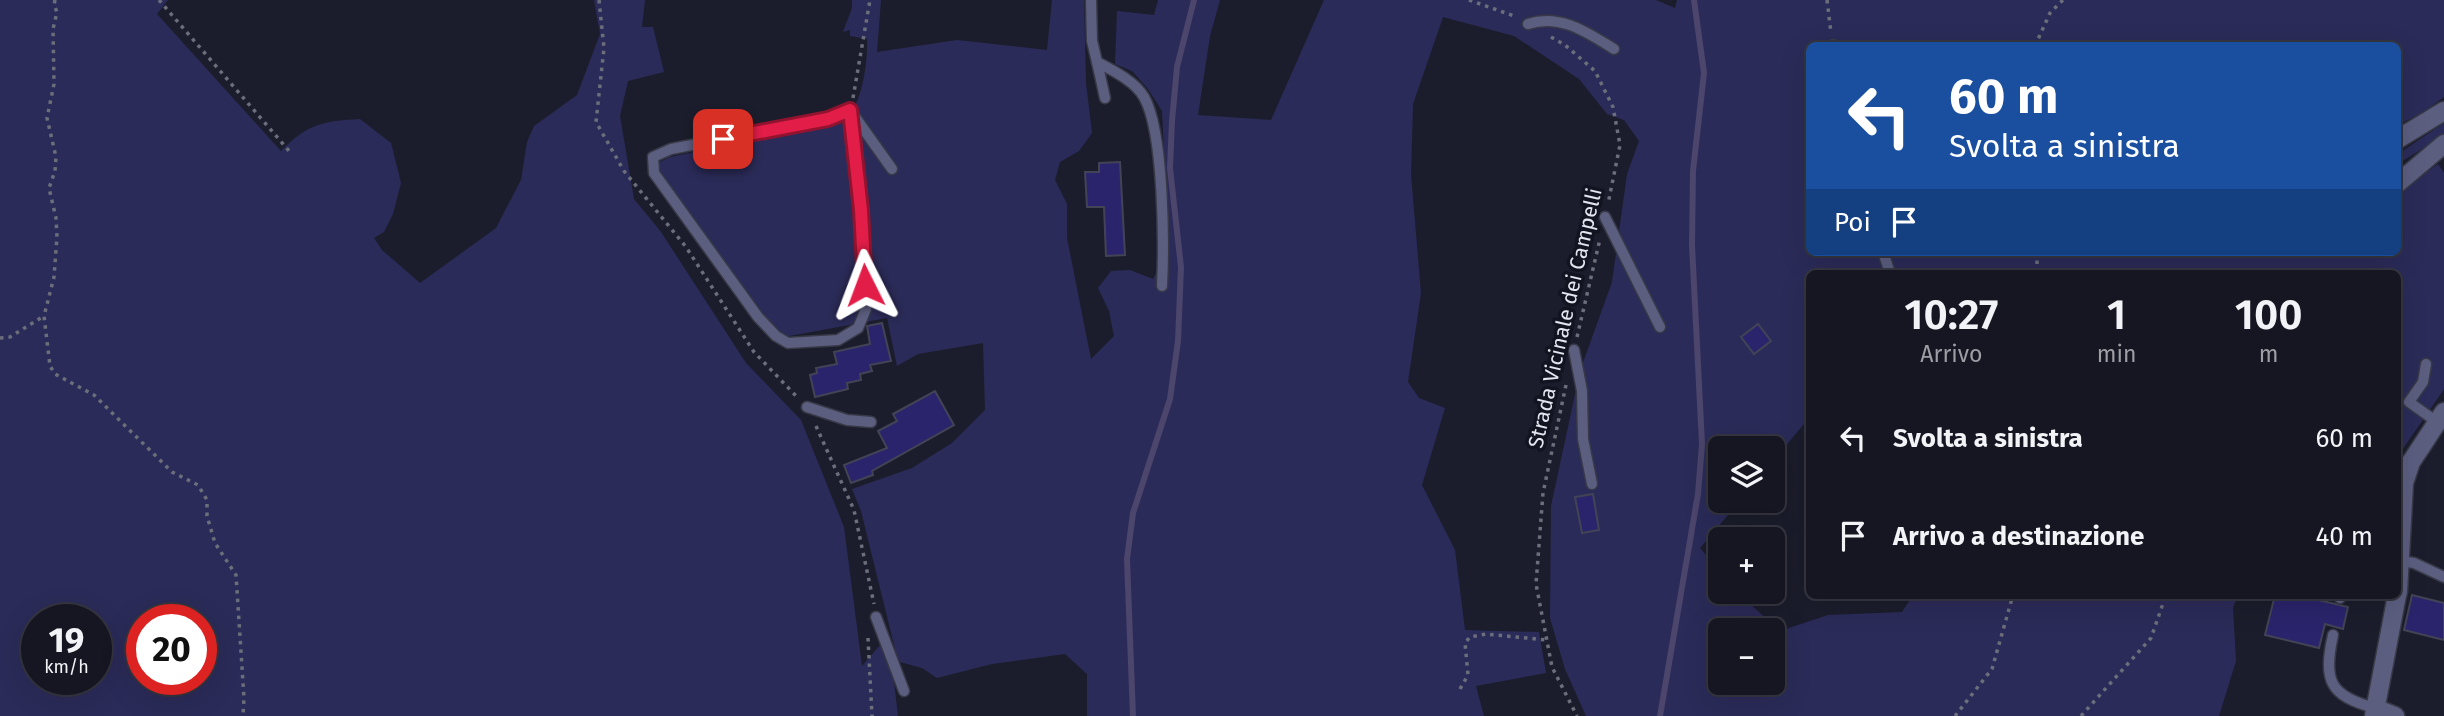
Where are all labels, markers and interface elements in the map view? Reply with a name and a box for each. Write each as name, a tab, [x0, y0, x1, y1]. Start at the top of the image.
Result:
text: 60 m	[1949, 67, 2058, 126]
icon: left	[1834, 70, 1925, 161]
pin	[693, 109, 753, 169]
icon: arrive	[704, 120, 742, 158]
text: Svolta a sinistra	[1949, 127, 2180, 165]
street label: Strada Vicinale dei Campelli	[1522, 185, 1608, 451]
icon: arrive	[1885, 203, 1923, 241]
text: Poi	[1834, 207, 1871, 238]
position arrow	[828, 248, 902, 322]
text: 10:27	[1904, 290, 1998, 340]
text: 1	[2107, 290, 2126, 340]
text: 100	[2235, 290, 2303, 340]
text: Arrivo	[1920, 340, 1982, 368]
text: min	[2097, 340, 2136, 368]
text: m	[2259, 340, 2279, 368]
icon: left	[1834, 419, 1872, 457]
text: Svolta a sinistra	[1893, 423, 2083, 454]
text: 60 m	[2315, 423, 2373, 454]
map controls	[1708, 436, 1785, 695]
button: layers	[1708, 436, 1785, 513]
icon: arrive	[1834, 517, 1872, 555]
text: Arrivo a destinazione	[1893, 521, 2144, 552]
text: 40 m	[2315, 521, 2373, 552]
button: +	[1708, 527, 1785, 604]
speed limit sign: 20	[126, 604, 217, 695]
button: −	[1708, 618, 1785, 695]
text: 19	[49, 619, 84, 661]
text: km/h	[44, 656, 89, 678]

